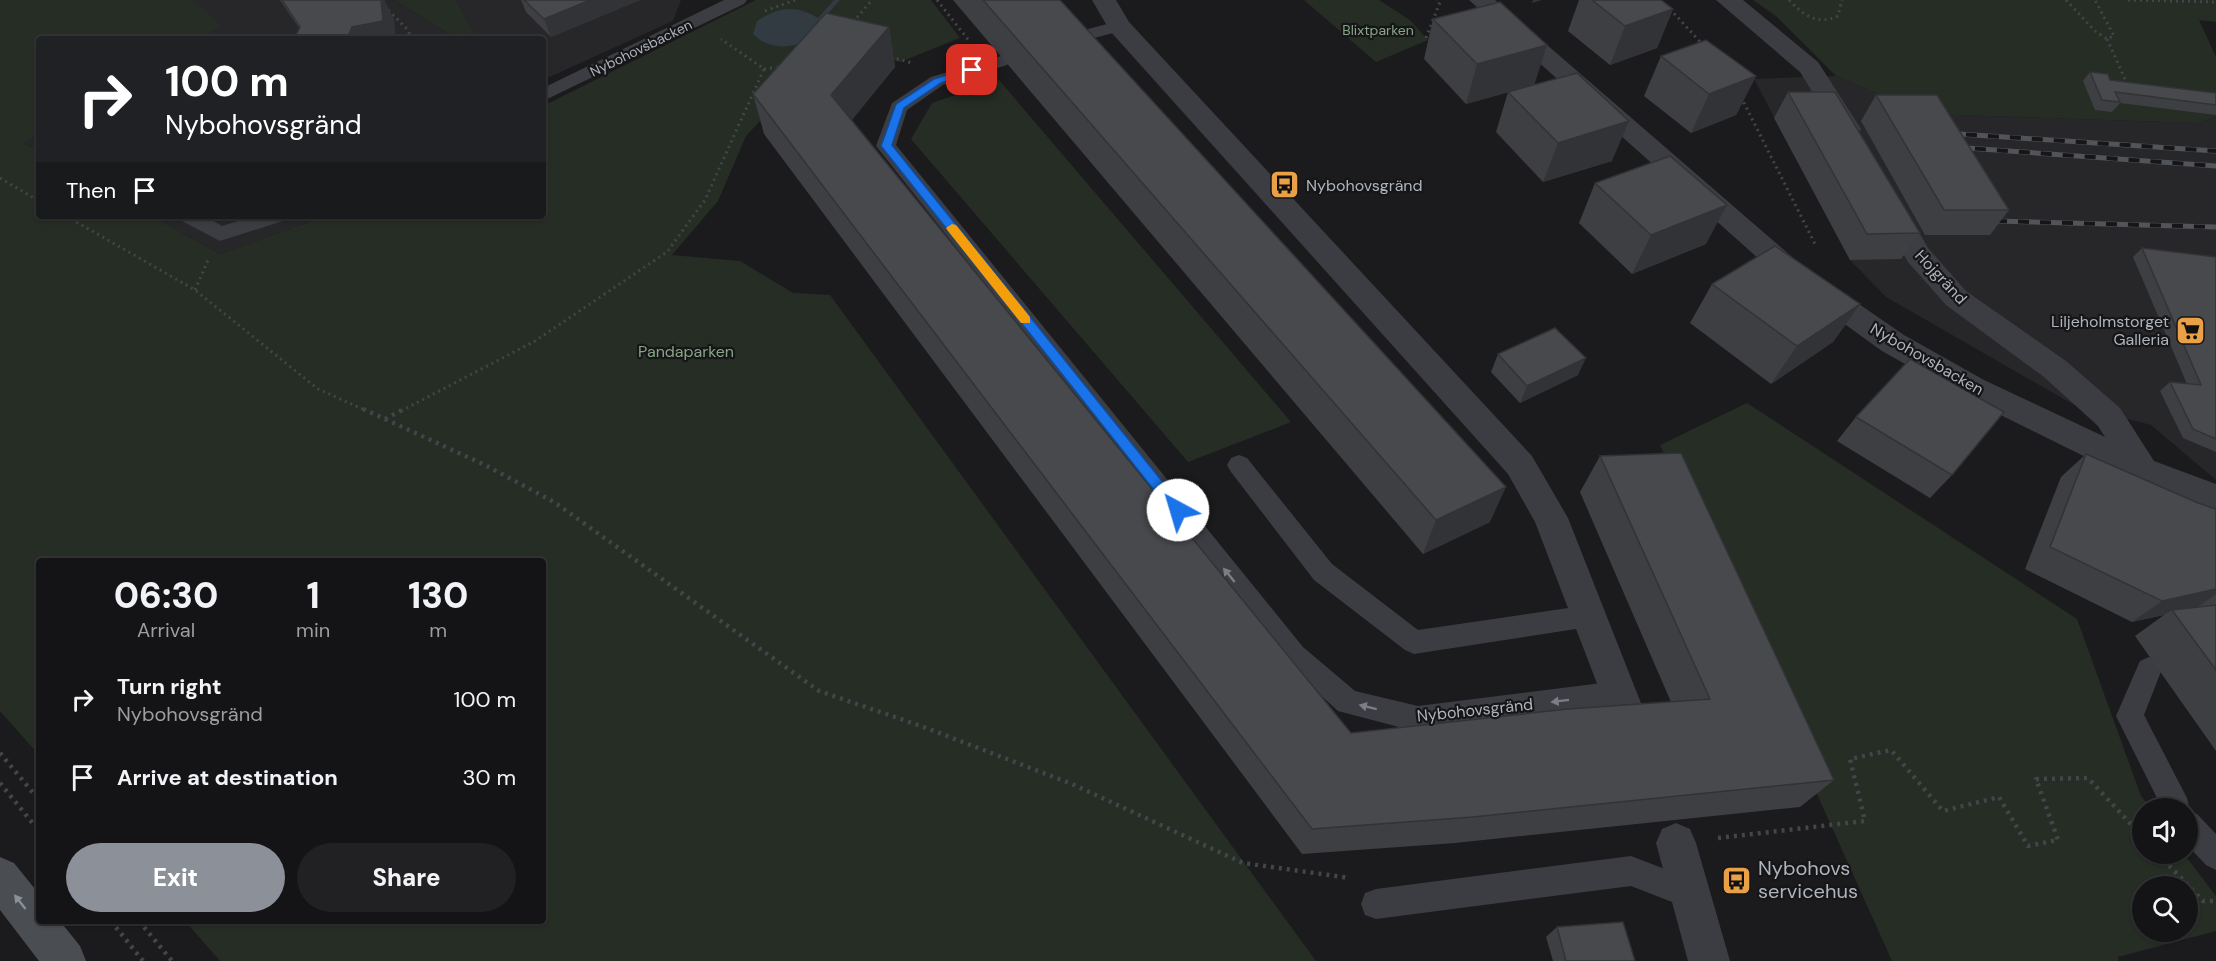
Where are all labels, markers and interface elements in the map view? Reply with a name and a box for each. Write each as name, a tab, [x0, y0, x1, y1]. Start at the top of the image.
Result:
street label: Nybohovsbacken	[587, 15, 695, 81]
park label: Blixtparken	[1342, 21, 1414, 39]
pin	[946, 44, 997, 95]
icon: arrive	[955, 53, 988, 86]
text: 100 m	[165, 54, 289, 109]
icon: right	[66, 60, 144, 138]
text: Nybohovsgränd	[165, 107, 362, 142]
bus stop icon: Nybohovsgränd	[1269, 169, 1301, 201]
icon: arrive	[128, 174, 161, 207]
place label: Nybohovsgränd	[1306, 175, 1423, 196]
text: Then	[66, 176, 116, 205]
street label: Hojgränd	[1910, 245, 1972, 309]
place label: Liljeholmstorget Galleria	[2051, 311, 2169, 350]
supermarket icon: Liljeholmstorget Galleria	[2174, 314, 2206, 346]
street label: Nybohovsbacken	[1867, 318, 1987, 400]
park label: Pandaparken	[638, 341, 734, 362]
position arrow	[1146, 478, 1210, 542]
one-way arrow	[1224, 567, 1236, 582]
text: 06:30	[114, 572, 218, 619]
text: 1	[307, 572, 320, 619]
text: 130	[408, 572, 468, 619]
text: Arrival	[137, 617, 195, 643]
text: min	[296, 617, 330, 643]
text: m	[429, 617, 447, 643]
text: Turn right	[117, 672, 222, 701]
icon: right	[66, 683, 99, 716]
text: 100 m	[454, 685, 516, 714]
street label: Nybohovsgränd	[1416, 693, 1534, 727]
one-way arrow	[1550, 696, 1569, 705]
text: Nybohovsgränd	[117, 701, 263, 727]
one-way arrow	[1358, 701, 1377, 711]
icon: arrive	[66, 761, 99, 794]
text: Arrive at destination	[117, 763, 338, 792]
text: 30 m	[462, 763, 516, 792]
map controls	[2132, 798, 2198, 942]
button: sound	[2132, 798, 2198, 864]
button: Exit	[66, 843, 285, 912]
button: Share	[297, 843, 516, 912]
place label: Nybohovs servicehus	[1758, 855, 1858, 904]
bus stop icon: Nybohovs servicehus	[1721, 864, 1753, 896]
button: search	[2132, 876, 2198, 942]
one-way arrow	[14, 895, 26, 910]

